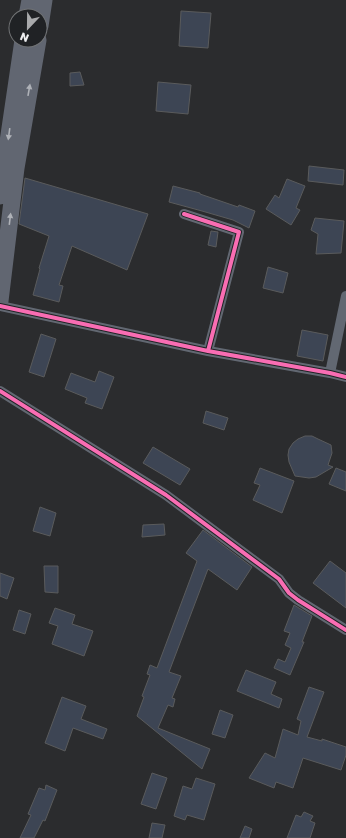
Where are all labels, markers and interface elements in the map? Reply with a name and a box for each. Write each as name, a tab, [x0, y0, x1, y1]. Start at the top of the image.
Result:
north arrow	[8, 8, 48, 48]
text: N	[18, 30, 30, 45]
one-way arrow	[26, 84, 32, 96]
one-way arrow	[6, 128, 12, 140]
one-way arrow	[7, 213, 13, 225]

